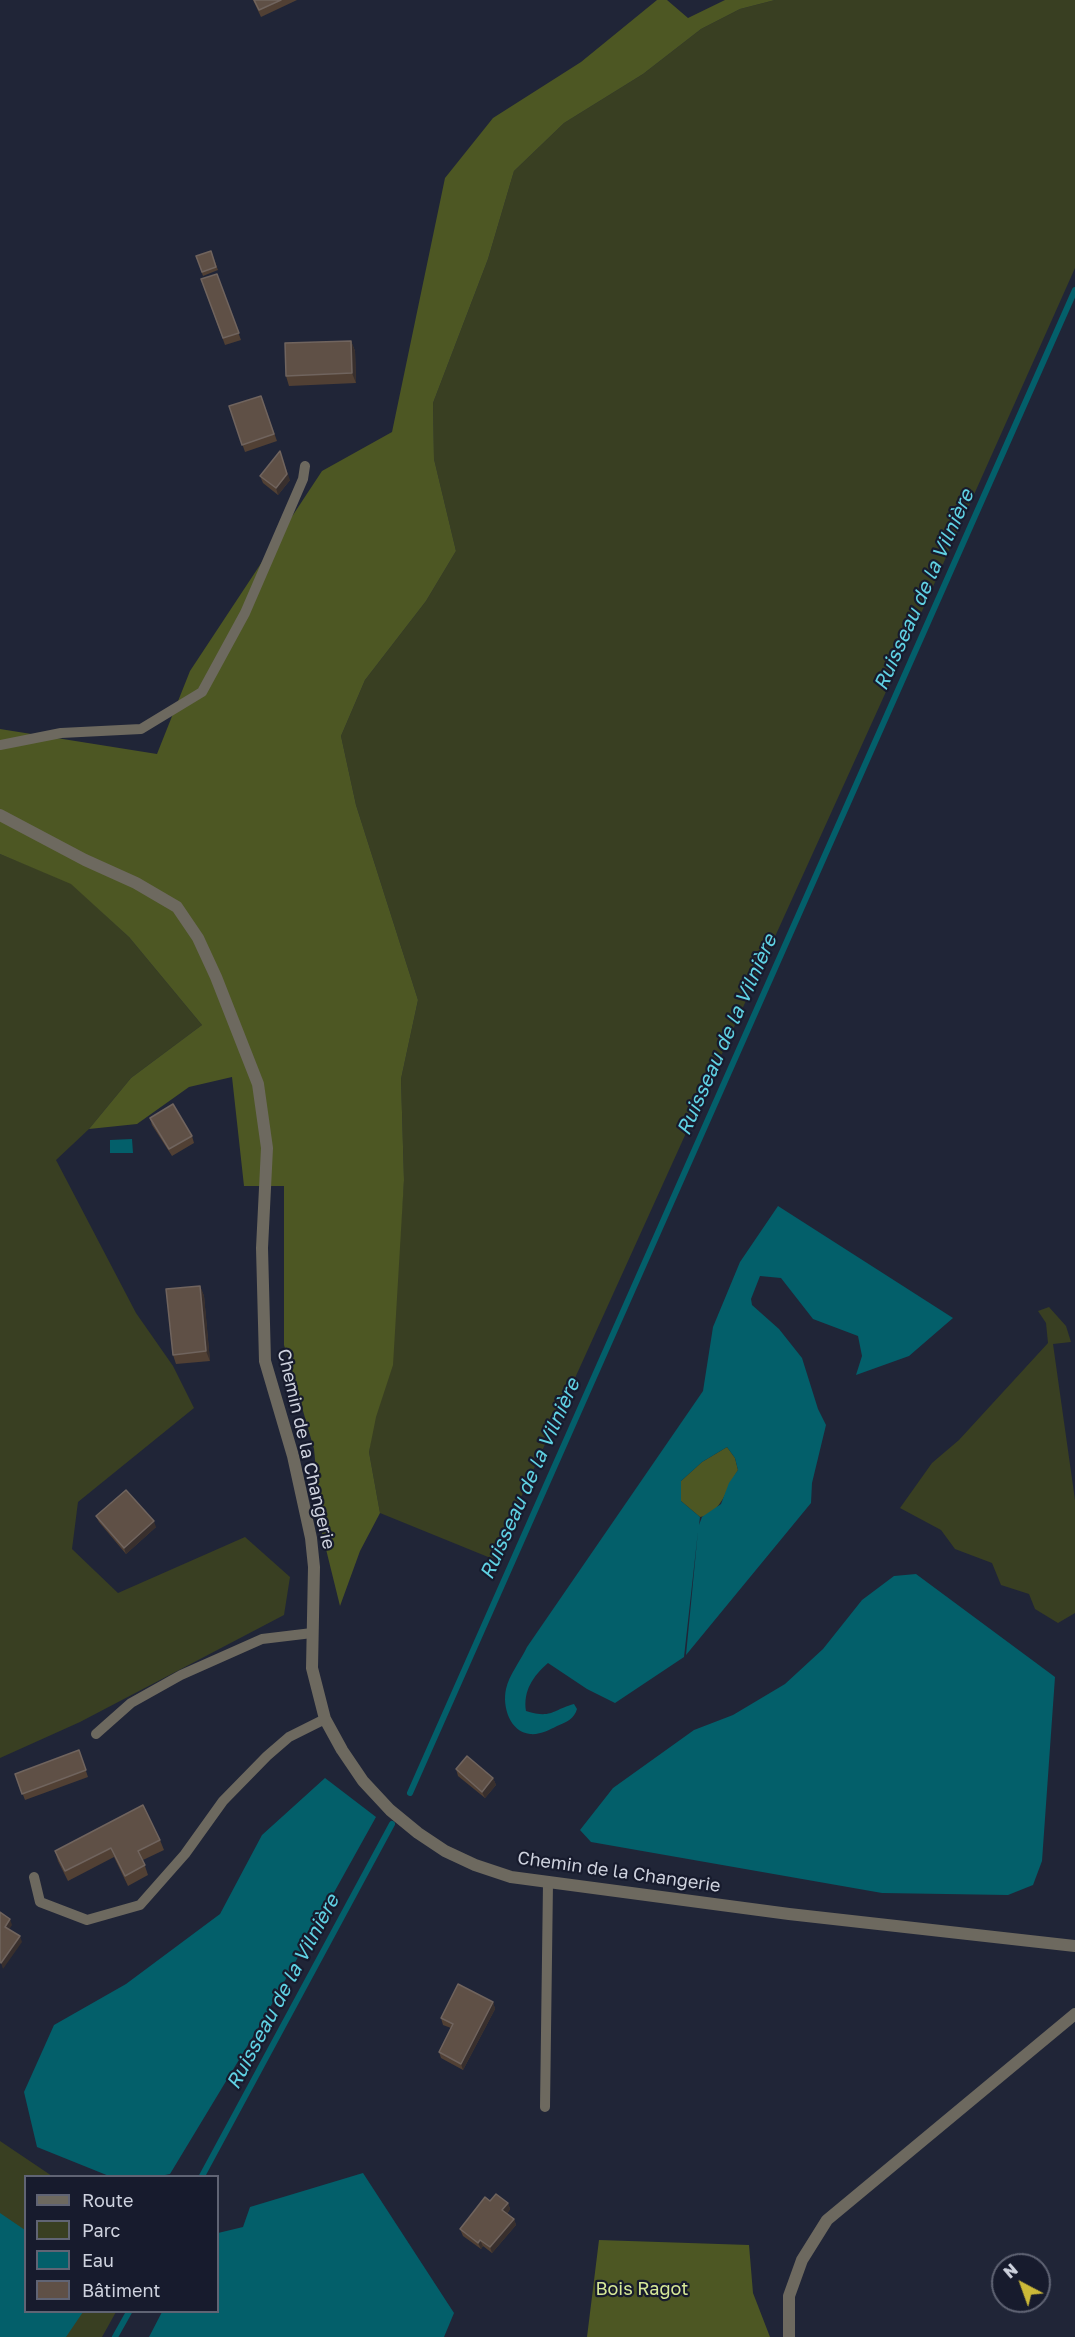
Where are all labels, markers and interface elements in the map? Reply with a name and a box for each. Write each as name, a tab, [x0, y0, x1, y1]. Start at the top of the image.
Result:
water label: Ruisseau de la Vilnière	[869, 486, 979, 694]
water label: Ruisseau de la Vilnière	[672, 931, 782, 1139]
street label: Chemin de la Changerie	[272, 1347, 340, 1551]
water label: Ruisseau de la Vilnière	[475, 1375, 585, 1583]
street label: Chemin de la Changerie	[516, 1847, 722, 1897]
water label: Ruisseau de la Vilnière	[221, 1891, 345, 2093]
legend	[24, 2175, 219, 2313]
text: Route	[82, 2189, 133, 2211]
text: Parc	[82, 2219, 120, 2241]
text: Eau	[82, 2249, 114, 2271]
north arrow	[991, 2253, 1051, 2313]
text: N	[999, 2259, 1022, 2282]
park label: Bois Ragot	[595, 2278, 689, 2300]
text: Bâtiment	[82, 2279, 161, 2301]

